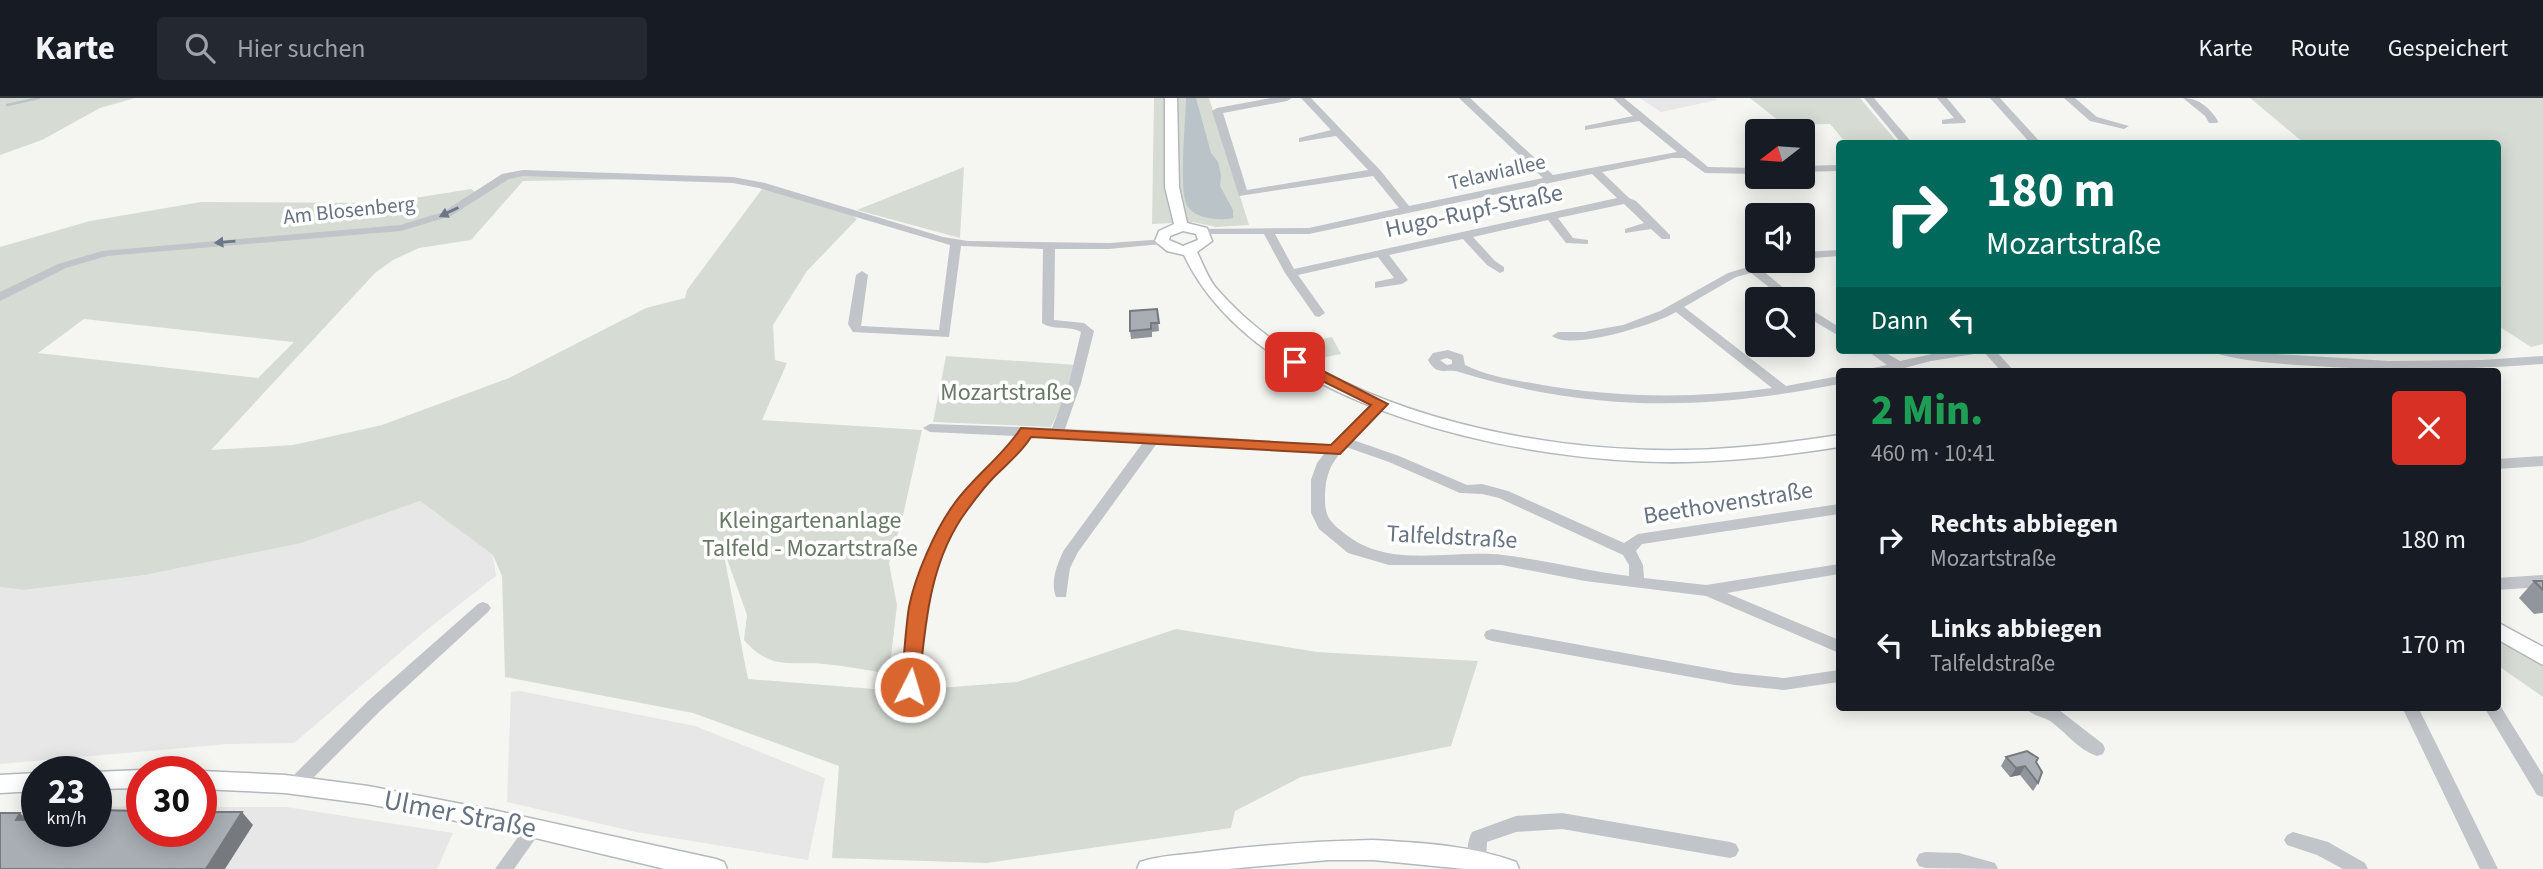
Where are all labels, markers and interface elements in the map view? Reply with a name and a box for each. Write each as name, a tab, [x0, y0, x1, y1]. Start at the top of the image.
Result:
search box	[157, 17, 647, 80]
text: Karte	[35, 25, 115, 72]
icon: search	[181, 29, 219, 67]
text: Hier suchen	[237, 30, 366, 67]
text: Karte	[2199, 31, 2253, 66]
text: Route	[2291, 31, 2350, 66]
text: Gespeichert	[2388, 31, 2508, 66]
north arrow	[1745, 119, 1815, 189]
map controls	[1745, 119, 1815, 357]
street label: Telawiallee	[1446, 146, 1548, 198]
text: 180 m	[1986, 156, 2115, 226]
icon: right	[1871, 168, 1962, 259]
street label: Hugo-Rupf-Straße	[1382, 175, 1566, 247]
street label: Am Blosenberg	[282, 188, 417, 232]
button: sound	[1745, 203, 1815, 273]
one-way arrow	[439, 207, 459, 218]
text: Mozartstraße	[1986, 221, 2161, 267]
one-way arrow	[213, 237, 235, 248]
button: search	[1745, 287, 1815, 357]
icon: left	[1943, 301, 1981, 339]
text: Dann	[1871, 302, 1929, 339]
pin	[1265, 332, 1325, 392]
icon: arrive	[1276, 343, 1314, 381]
park label: Mozartstraße	[940, 375, 1072, 410]
text: 2 Min.	[1871, 381, 1983, 441]
button: close	[2392, 391, 2466, 465]
text: 460 m · 10:41	[1871, 437, 1995, 470]
street label: Beethovenstraße	[1641, 472, 1815, 534]
park label: Kleingartenanlage Talfeld - Mozartstraße	[702, 503, 918, 566]
text: Rechts abbiegen	[1930, 505, 2118, 542]
street label: Talfeldstraße	[1386, 516, 1518, 558]
icon: right	[1871, 521, 1909, 559]
text: 180 m	[2400, 521, 2466, 558]
text: Mozartstraße	[1930, 542, 2056, 575]
text: Links abbiegen	[1930, 610, 2102, 647]
icon: left	[1871, 626, 1909, 664]
text: 170 m	[2400, 626, 2466, 663]
text: Talfeldstraße	[1930, 647, 2055, 680]
position arrow	[873, 650, 947, 724]
speed limit sign: 30	[126, 756, 217, 847]
text: 23	[48, 767, 85, 817]
street label: Ulmer Straße	[380, 780, 540, 848]
text: km/h	[47, 806, 86, 831]

